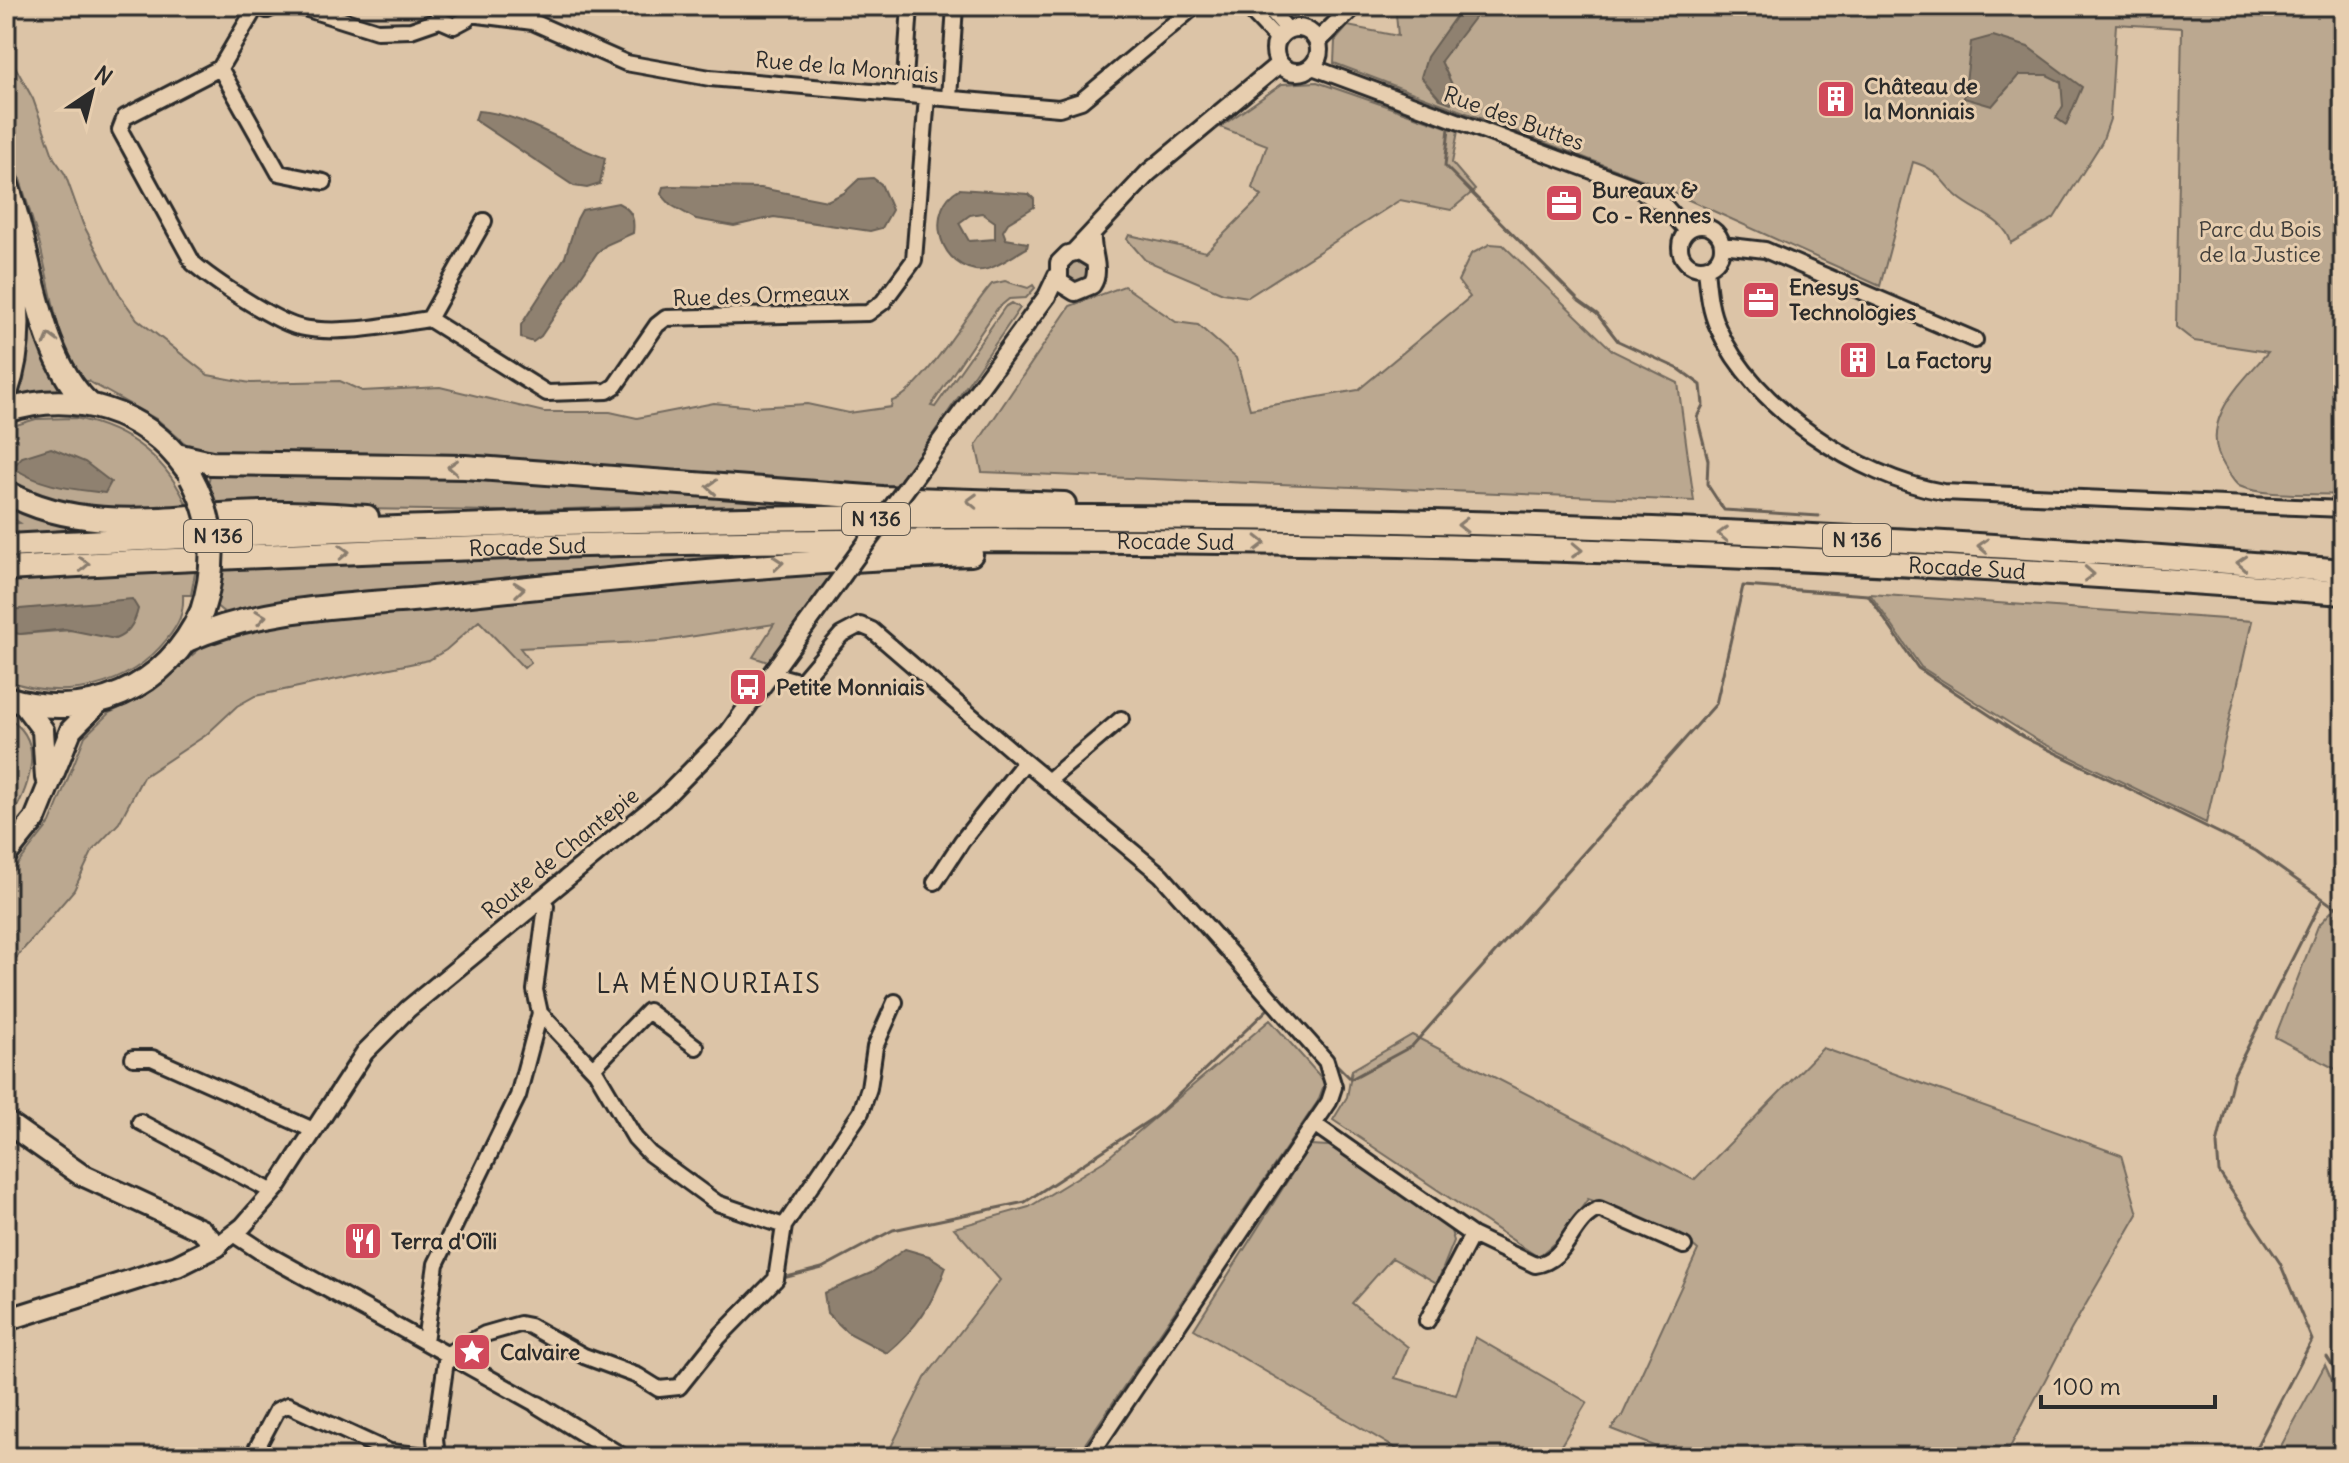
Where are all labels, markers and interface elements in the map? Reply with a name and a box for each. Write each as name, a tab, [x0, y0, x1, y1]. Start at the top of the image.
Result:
street label: Rue de la Monniais	[754, 45, 940, 89]
north arrow	[52, 52, 132, 132]
text: N	[89, 60, 118, 91]
place label: Château de la Monniais	[1864, 72, 1978, 125]
building icon: Château de la Monniais	[1815, 78, 1857, 120]
street label: Rue des Buttes	[1440, 80, 1588, 156]
place label: Bureaux & Co - Rennes	[1592, 176, 1711, 229]
office icon: Bureaux & Co - Rennes	[1543, 182, 1585, 224]
park label: Parc du Bois de la Justice	[2198, 215, 2322, 268]
place label: Enesys Technologies	[1789, 273, 1916, 326]
street label: Rue des Ormeaux	[672, 278, 850, 312]
office icon: Enesys Technologies	[1740, 279, 1782, 321]
one-way arrow	[42, 333, 59, 347]
building icon: La Factory	[1837, 339, 1879, 381]
place label: La Factory	[1886, 346, 1992, 374]
one-way arrow	[446, 459, 459, 476]
one-way arrow	[705, 479, 718, 496]
one-way arrow	[965, 492, 978, 510]
road number: N 136	[842, 503, 910, 535]
one-way arrow	[1456, 516, 1469, 534]
road number: N 136	[184, 520, 252, 552]
road number: N 136	[1823, 524, 1891, 556]
one-way arrow	[1716, 525, 1729, 542]
street label: Rocade Sud	[1117, 527, 1234, 556]
street label: Rocade Sud	[468, 531, 587, 562]
one-way arrow	[1254, 535, 1267, 552]
one-way arrow	[1976, 538, 1989, 555]
one-way arrow	[1571, 541, 1584, 558]
one-way arrow	[338, 543, 351, 560]
street label: Rocade Sud	[1907, 551, 2027, 585]
one-way arrow	[772, 555, 785, 572]
one-way arrow	[2235, 555, 2248, 572]
one-way arrow	[78, 556, 91, 573]
one-way arrow	[2083, 565, 2096, 582]
one-way arrow	[513, 580, 526, 597]
one-way arrow	[254, 609, 268, 626]
bus stop icon: Petite Monniais	[727, 666, 769, 708]
place label: Petite Monniais	[776, 673, 925, 701]
street label: Route de Chantepie	[476, 781, 644, 925]
district label: LA MÉNOURIAIS	[596, 966, 822, 1000]
restaurant icon: Terra d'Oïli	[342, 1220, 384, 1262]
place label: Terra d'Oïli	[391, 1227, 497, 1255]
place icon: Calvaire	[451, 1331, 493, 1373]
place label: Calvaire	[500, 1338, 580, 1366]
scale bar	[2041, 1359, 2215, 1409]
text: 100 m	[2053, 1371, 2121, 1401]

